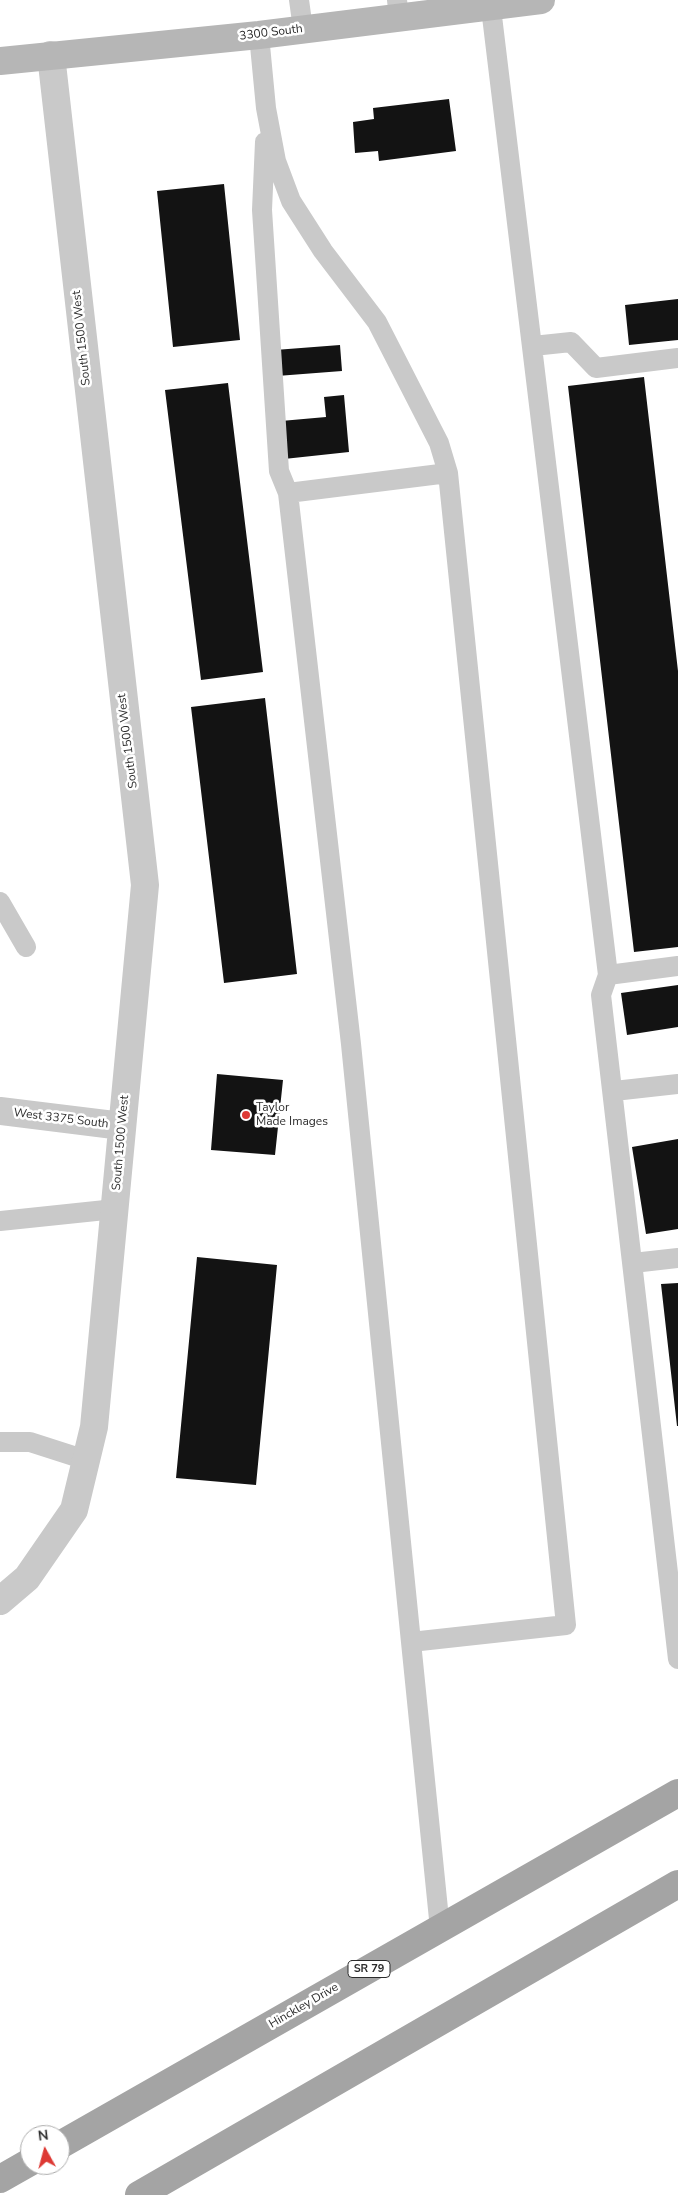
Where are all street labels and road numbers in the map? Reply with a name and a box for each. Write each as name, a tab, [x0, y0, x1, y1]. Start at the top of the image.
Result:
street label: 3300 South	[239, 22, 303, 44]
street label: South 1500 West	[70, 290, 94, 386]
street label: South 1500 West	[115, 693, 141, 789]
street label: South 1500 West	[110, 1095, 132, 1191]
street label: West 3375 South	[13, 1106, 109, 1132]
road number: SR 79	[348, 1960, 390, 1978]
street label: Hinckley Drive	[267, 1980, 341, 2032]

